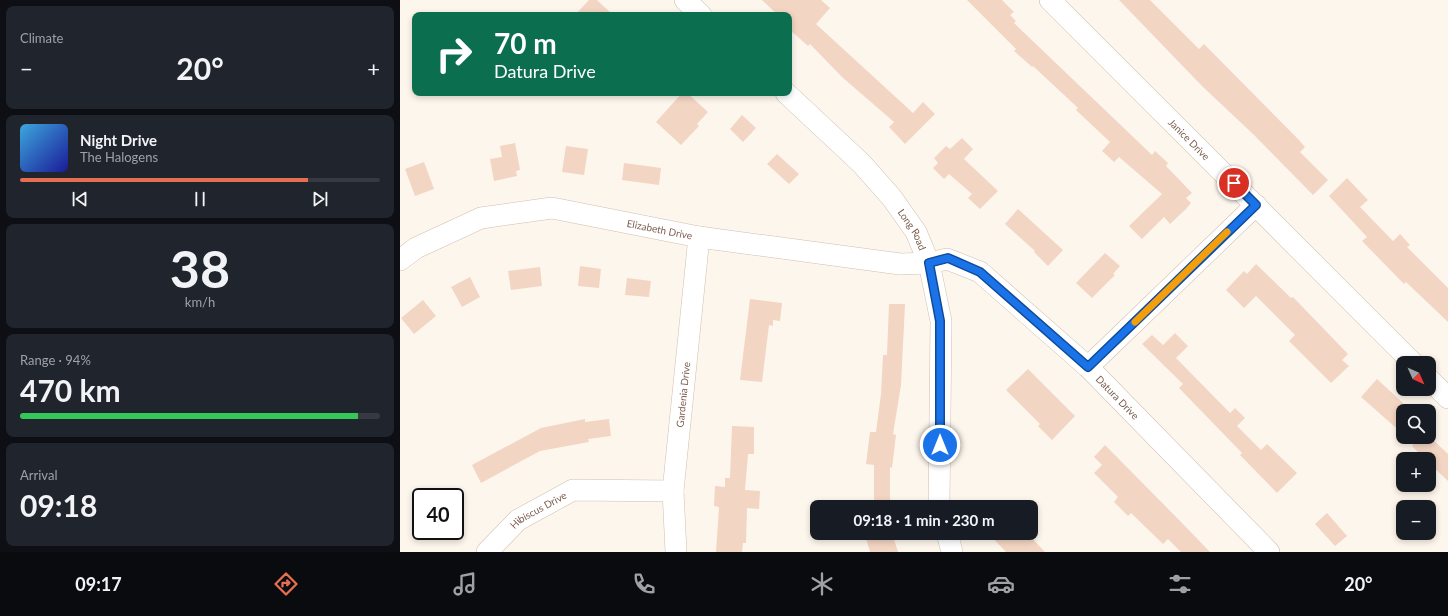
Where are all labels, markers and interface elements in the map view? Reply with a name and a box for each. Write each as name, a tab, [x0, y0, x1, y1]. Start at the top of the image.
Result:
text: 70 m	[494, 26, 557, 60]
icon: right	[428, 28, 480, 80]
text: Climate	[20, 30, 63, 46]
text: 20°	[176, 50, 224, 86]
text: −	[20, 55, 33, 82]
text: +	[367, 55, 380, 82]
text: Datura Drive	[494, 60, 596, 82]
street label: Janice Drive	[1166, 116, 1212, 162]
text: Night Drive	[80, 131, 157, 149]
text: The Halogens	[80, 149, 158, 165]
pin	[1217, 166, 1251, 200]
icon: arrive	[1223, 172, 1245, 194]
icon: previous	[69, 188, 91, 210]
icon: pause	[189, 188, 211, 210]
icon: next	[309, 188, 331, 210]
street label: Long Road	[896, 206, 929, 252]
street label: Elizabeth Drive	[626, 217, 693, 242]
text: 38	[170, 237, 230, 299]
text: km/h	[185, 294, 215, 310]
text: Range · 94%	[20, 352, 91, 368]
north arrow	[1396, 356, 1436, 396]
map controls	[1396, 356, 1436, 540]
street label: Gardenia Drive	[674, 361, 692, 428]
text: 470 km	[20, 372, 121, 408]
street label: Datura Drive	[1094, 373, 1142, 422]
button: search	[1396, 404, 1436, 444]
position arrow	[919, 424, 961, 466]
button: +	[1396, 452, 1436, 492]
text: Arrival	[20, 467, 57, 483]
text: 09:18	[20, 487, 97, 523]
speed limit sign: 40	[412, 488, 464, 540]
street label: Hibiscus Drive	[507, 489, 568, 531]
button: −	[1396, 500, 1436, 540]
text: 09:18 · 1 min · 230 m	[854, 511, 994, 529]
icon: directions	[272, 570, 300, 598]
icon: music	[451, 570, 479, 598]
icon: phone	[630, 570, 658, 598]
icon: climate	[808, 570, 836, 598]
icon: car	[987, 570, 1015, 598]
icon: filters	[1166, 570, 1194, 598]
text: 09:17	[75, 573, 122, 595]
text: 20°	[1344, 573, 1373, 595]

